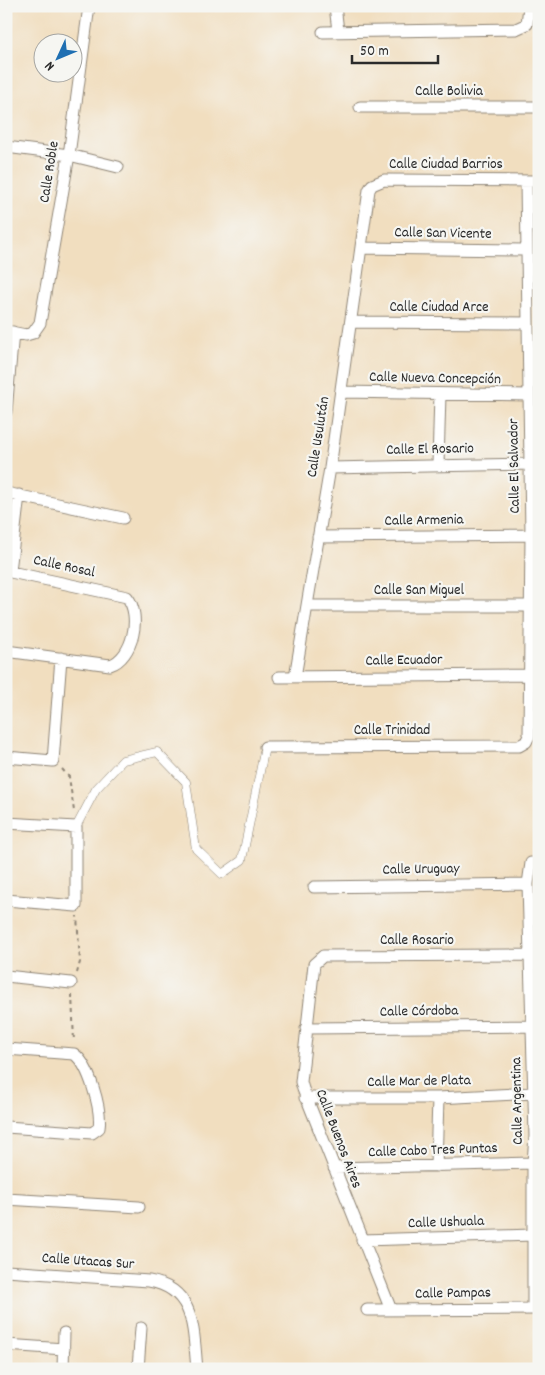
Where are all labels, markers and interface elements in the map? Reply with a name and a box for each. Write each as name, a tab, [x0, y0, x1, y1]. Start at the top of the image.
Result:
north arrow	[32, 32, 82, 82]
scale bar	[352, 32, 439, 64]
text: 50 m	[360, 41, 389, 63]
text: N	[40, 56, 60, 75]
street label: Calle Bolivia	[415, 81, 484, 103]
street label: Calle Roble	[34, 139, 66, 204]
street label: Calle Ciudad Barrios	[389, 154, 503, 176]
street label: Calle San Vicente	[394, 222, 492, 246]
street label: Calle Ciudad Arce	[389, 297, 489, 319]
street label: Calle Nueva Concepción	[369, 367, 501, 391]
street label: Calle Usulután	[302, 395, 336, 479]
street label: Calle El Salvador	[503, 418, 527, 514]
street label: Calle El Rosario	[386, 438, 474, 462]
street label: Calle Armenia	[384, 509, 465, 533]
street label: Calle Rosal	[31, 550, 97, 584]
street label: Calle San Miguel	[374, 580, 465, 602]
street label: Calle Ecuador	[365, 649, 443, 673]
street label: Calle Trinidad	[354, 720, 430, 742]
street label: Calle Uruguay	[382, 858, 461, 882]
street label: Calle Rosario	[380, 930, 454, 952]
street label: Calle Córdoba	[380, 1000, 459, 1024]
street label: Calle Argentina	[506, 1056, 530, 1145]
street label: Calle Mar de Plata	[367, 1070, 472, 1094]
street label: Calle Buenos Aires	[309, 1086, 367, 1192]
street label: Calle Cabo Tres Puntas	[368, 1138, 498, 1164]
street label: Calle Ushuala	[408, 1211, 485, 1235]
street label: Calle Utacas Sur	[41, 1248, 136, 1276]
street label: Calle Pampas	[415, 1282, 491, 1306]

